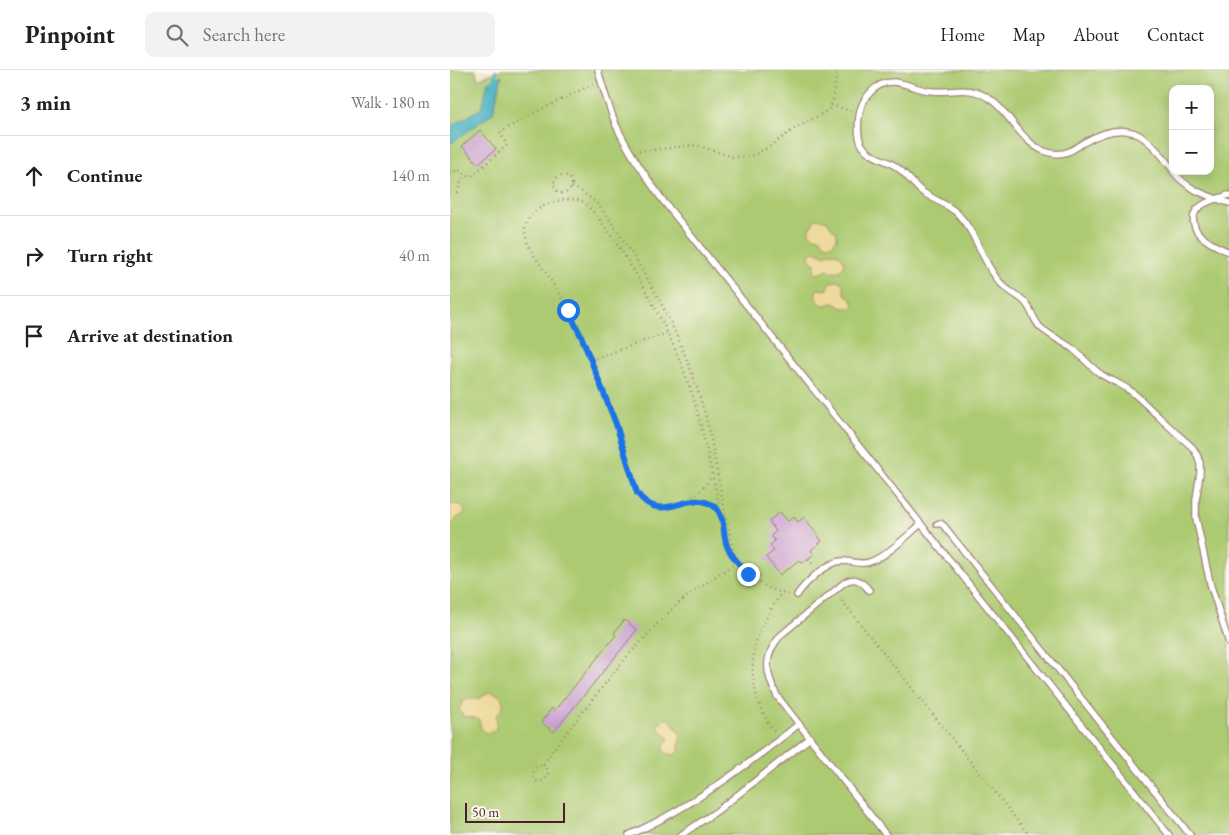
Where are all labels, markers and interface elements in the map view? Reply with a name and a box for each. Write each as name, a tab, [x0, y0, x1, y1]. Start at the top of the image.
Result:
search box	[145, 12, 495, 57]
text: Pinpoint	[25, 19, 115, 50]
icon: search	[163, 21, 191, 49]
text: Search here	[203, 22, 285, 47]
text: Home	[940, 23, 985, 46]
text: Map	[1013, 23, 1045, 46]
text: About	[1073, 23, 1119, 46]
text: Contact	[1147, 23, 1204, 46]
map controls	[1169, 85, 1214, 175]
button: +	[1169, 85, 1214, 130]
text: 3 min	[20, 89, 71, 116]
text: Walk · 180 m	[351, 92, 430, 113]
button: −	[1169, 130, 1214, 175]
icon: ahead	[20, 162, 48, 190]
text: Continue	[67, 163, 142, 188]
text: 140 m	[391, 165, 430, 186]
icon: right	[20, 242, 48, 270]
text: Turn right	[67, 243, 153, 268]
text: 40 m	[399, 245, 430, 266]
route start	[557, 299, 580, 322]
icon: arrive	[20, 322, 48, 350]
text: Arrive at destination	[67, 323, 233, 348]
route end	[737, 563, 760, 586]
scale bar	[465, 800, 565, 823]
text: 50 m	[472, 803, 499, 821]

